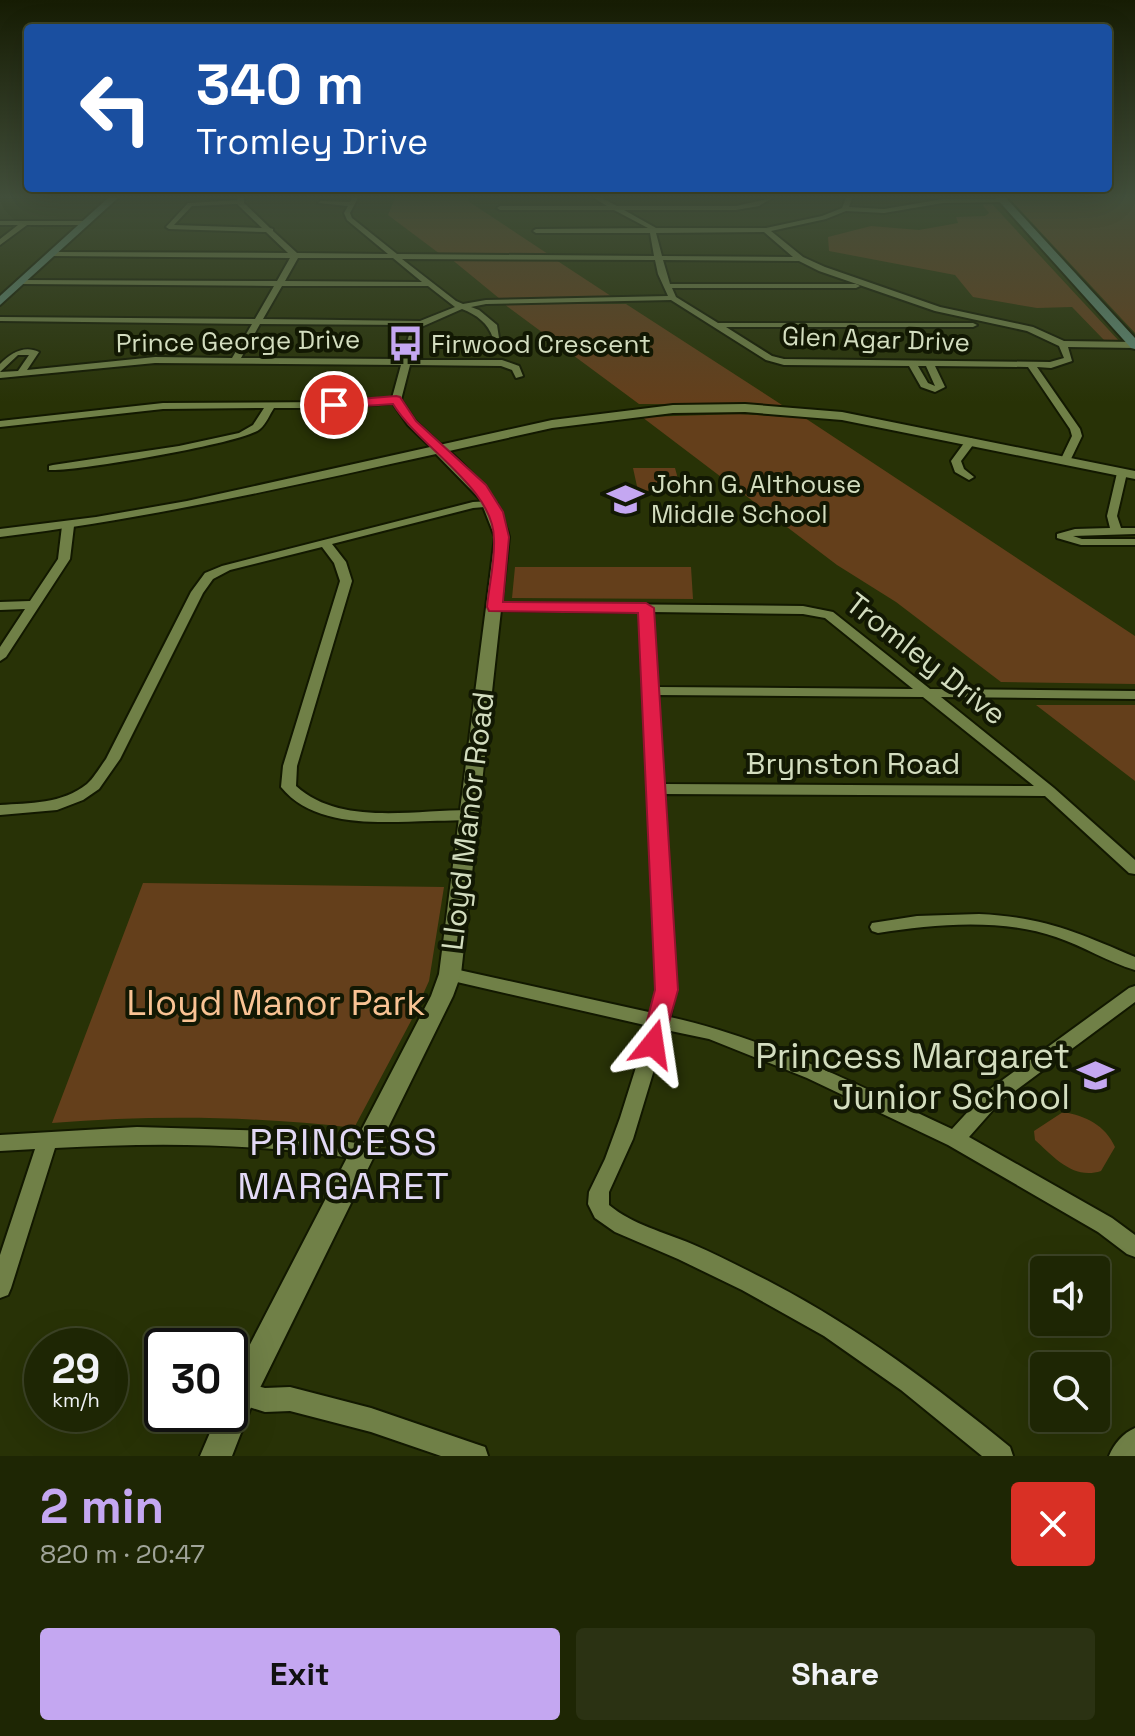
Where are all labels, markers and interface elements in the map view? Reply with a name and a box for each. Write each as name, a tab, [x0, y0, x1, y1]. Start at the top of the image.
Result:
text: 340 m	[196, 49, 364, 120]
icon: left	[64, 56, 168, 160]
text: Tromley Drive	[196, 119, 428, 165]
street label: Glen Agar Drive	[781, 319, 971, 359]
street label: Prince George Drive	[116, 322, 360, 360]
bus stop icon: Firwood Crescent	[386, 325, 424, 363]
place label: Firwood Crescent	[431, 327, 651, 361]
pin	[300, 371, 368, 439]
icon: arrive	[312, 383, 356, 427]
place label: John G. Althouse Middle School	[651, 467, 861, 531]
school or university icon: John G. Althouse Middle School	[606, 480, 644, 518]
street label: Tromley Drive	[838, 584, 1015, 734]
street label: Lloyd Manor Road	[432, 689, 503, 953]
street label: Brynston Road	[746, 744, 960, 783]
park label: Lloyd Manor Park	[126, 980, 426, 1026]
position arrow	[611, 1002, 695, 1086]
place label: Princess Margaret Junior School	[755, 1033, 1070, 1120]
school or university icon: Princess Margaret Junior School	[1077, 1057, 1115, 1095]
district label: PRINCESS MARGARET	[237, 1118, 451, 1210]
map controls	[1030, 1256, 1110, 1432]
button: sound	[1030, 1256, 1110, 1336]
speed limit sign: 30	[144, 1328, 248, 1432]
text: 29	[52, 1344, 100, 1395]
button: search	[1030, 1352, 1110, 1432]
text: km/h	[52, 1387, 100, 1413]
text: 2 min	[40, 1476, 164, 1537]
button: close	[1011, 1482, 1095, 1566]
text: 820 m · 20:47	[40, 1537, 205, 1571]
button: Exit	[40, 1628, 560, 1720]
button: Share	[576, 1628, 1095, 1720]

